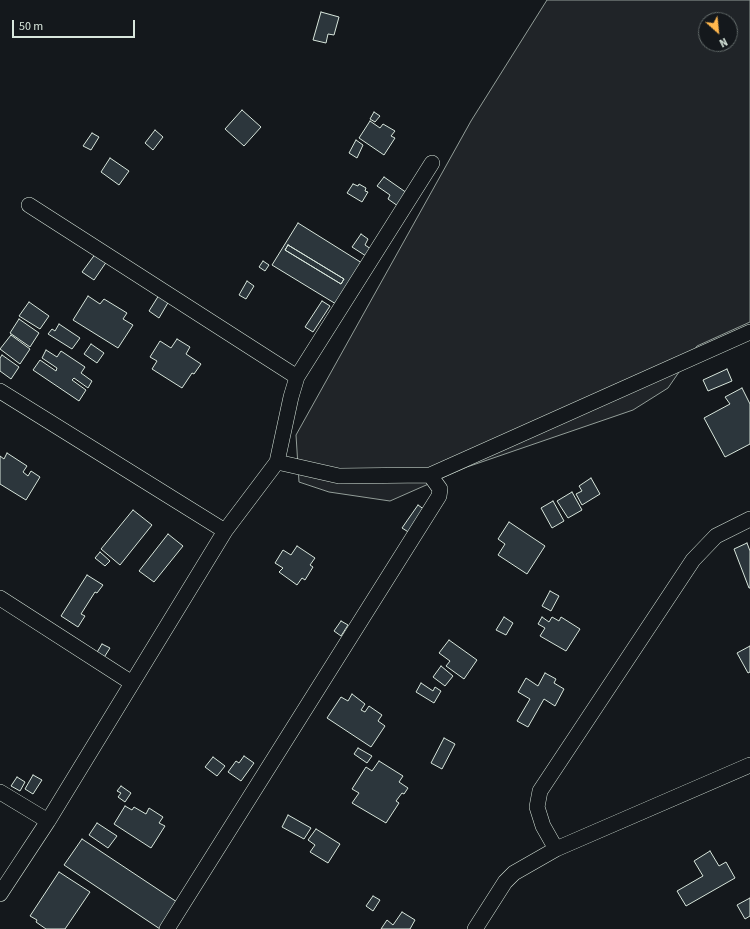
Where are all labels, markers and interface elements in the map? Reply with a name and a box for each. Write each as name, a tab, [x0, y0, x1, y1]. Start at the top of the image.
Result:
scale bar	[14, 12, 137, 38]
north arrow	[698, 12, 738, 52]
text: 50 m	[19, 18, 43, 35]
text: N	[717, 34, 730, 51]

